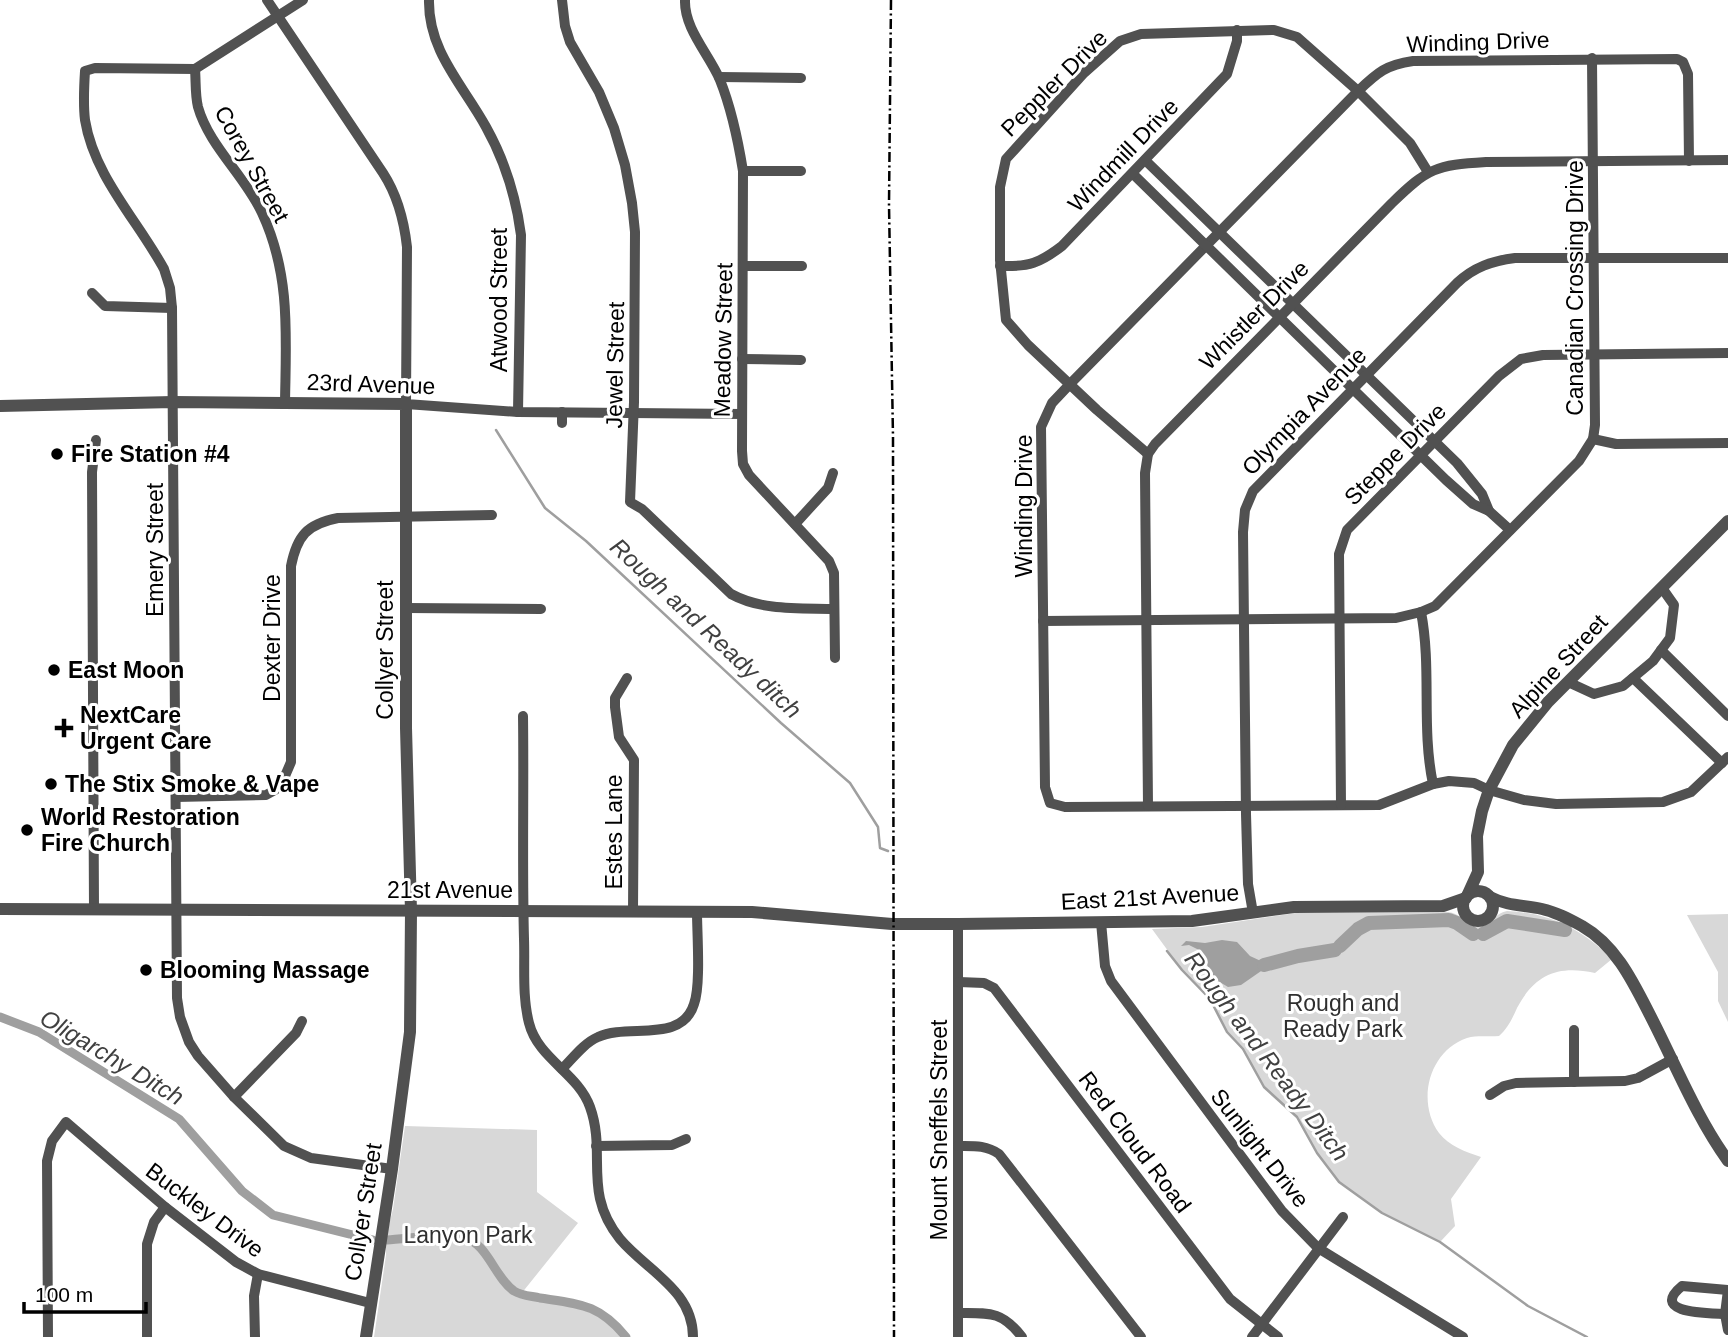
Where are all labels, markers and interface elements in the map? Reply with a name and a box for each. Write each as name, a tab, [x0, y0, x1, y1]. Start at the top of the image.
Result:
street label: Peppler Drive	[996, 25, 1112, 141]
street label: Winding Drive	[1406, 27, 1550, 57]
street label: Windmill Drive	[1063, 93, 1183, 217]
street label: Corey Street	[209, 101, 295, 227]
street label: Canadian Crossing Drive	[1562, 160, 1588, 416]
street label: Atwood Street	[486, 227, 512, 372]
street label: Whistler Drive	[1194, 255, 1314, 375]
street label: Meadow Street	[709, 262, 737, 418]
street label: Jewel Street	[601, 301, 629, 428]
street label: Olympia Avenue	[1237, 342, 1371, 480]
street label: 23rd Avenue	[306, 369, 436, 399]
street label: Steppe Drive	[1339, 398, 1451, 510]
street label: Winding Drive	[1011, 434, 1037, 578]
place label: Fire Station #4	[71, 441, 230, 467]
marker: Fire Station #4	[49, 446, 65, 462]
street label: Emery Street	[142, 482, 168, 617]
water label: Rough and Ready ditch	[605, 533, 807, 723]
street label: Dexter Drive	[259, 574, 285, 702]
street label: Collyer Street	[372, 580, 398, 720]
street label: Alpine Street	[1504, 609, 1613, 723]
place label: East Moon	[68, 657, 184, 683]
marker: East Moon	[46, 662, 62, 678]
place label: NextCare Urgent Care	[80, 702, 212, 754]
marker: NextCare Urgent Care	[54, 718, 74, 738]
place label: The Stix Smoke & Vape	[65, 771, 319, 797]
street label: Estes Lane	[601, 774, 627, 890]
marker: The Stix Smoke & Vape	[43, 776, 59, 792]
place label: World Restoration Fire Church	[41, 804, 240, 856]
marker: World Restoration Fire Church	[19, 822, 35, 838]
street label: 21st Avenue	[387, 877, 513, 903]
street label: East 21st Avenue	[1060, 879, 1240, 915]
water label: Rough and Ready Ditch	[1180, 946, 1354, 1166]
place label: Blooming Massage	[160, 957, 370, 983]
marker: Blooming Massage	[138, 962, 154, 978]
park label: Rough and Ready Park	[1283, 990, 1404, 1042]
water label: Oligarchy Ditch	[35, 1004, 189, 1110]
street label: Mount Sneffels Street	[926, 1019, 952, 1240]
street label: Red Cloud Road	[1073, 1066, 1197, 1218]
street label: Sunlight Drive	[1206, 1084, 1314, 1212]
street label: Collyer Street	[339, 1141, 387, 1283]
street label: Buckley Drive	[141, 1157, 269, 1263]
park label: Lanyon Park	[403, 1222, 533, 1248]
scale bar	[24, 1270, 147, 1314]
text: 100 m	[35, 1283, 93, 1306]

